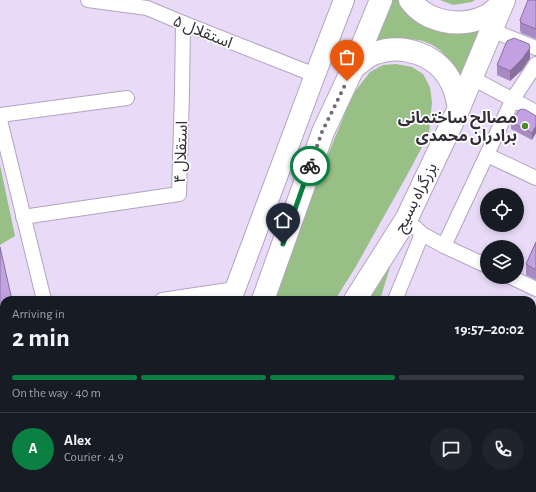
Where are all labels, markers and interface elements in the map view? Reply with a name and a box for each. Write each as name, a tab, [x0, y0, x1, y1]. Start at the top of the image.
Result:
street label: استقلال ۵	[170, 13, 235, 53]
pin	[330, 40, 364, 81]
icon: bag	[336, 46, 358, 68]
place label: مصالح ساختمانی برادران محمدی	[398, 110, 517, 145]
street label: استقلال ۴	[172, 120, 192, 184]
marker: مصالح ساختمانی برادران محمدی	[520, 121, 530, 131]
courier	[290, 146, 330, 186]
icon: bike	[299, 155, 321, 177]
street label: بزرگراه بسیج	[391, 160, 444, 237]
map controls	[480, 188, 524, 284]
button: locate	[480, 188, 524, 232]
pin	[266, 203, 300, 244]
icon: home	[272, 209, 294, 231]
button: layers	[480, 240, 524, 284]
text: Arriving in	[12, 308, 65, 321]
text: 19:57–20:02	[455, 322, 524, 337]
text: 2 min	[12, 325, 70, 351]
text: On the way · 40 m	[12, 387, 101, 400]
button: chat	[430, 428, 472, 470]
button: phone	[482, 428, 524, 470]
text: Alex	[64, 433, 91, 448]
text: A	[28, 441, 38, 456]
text: Courier · 4.9	[64, 451, 124, 464]

